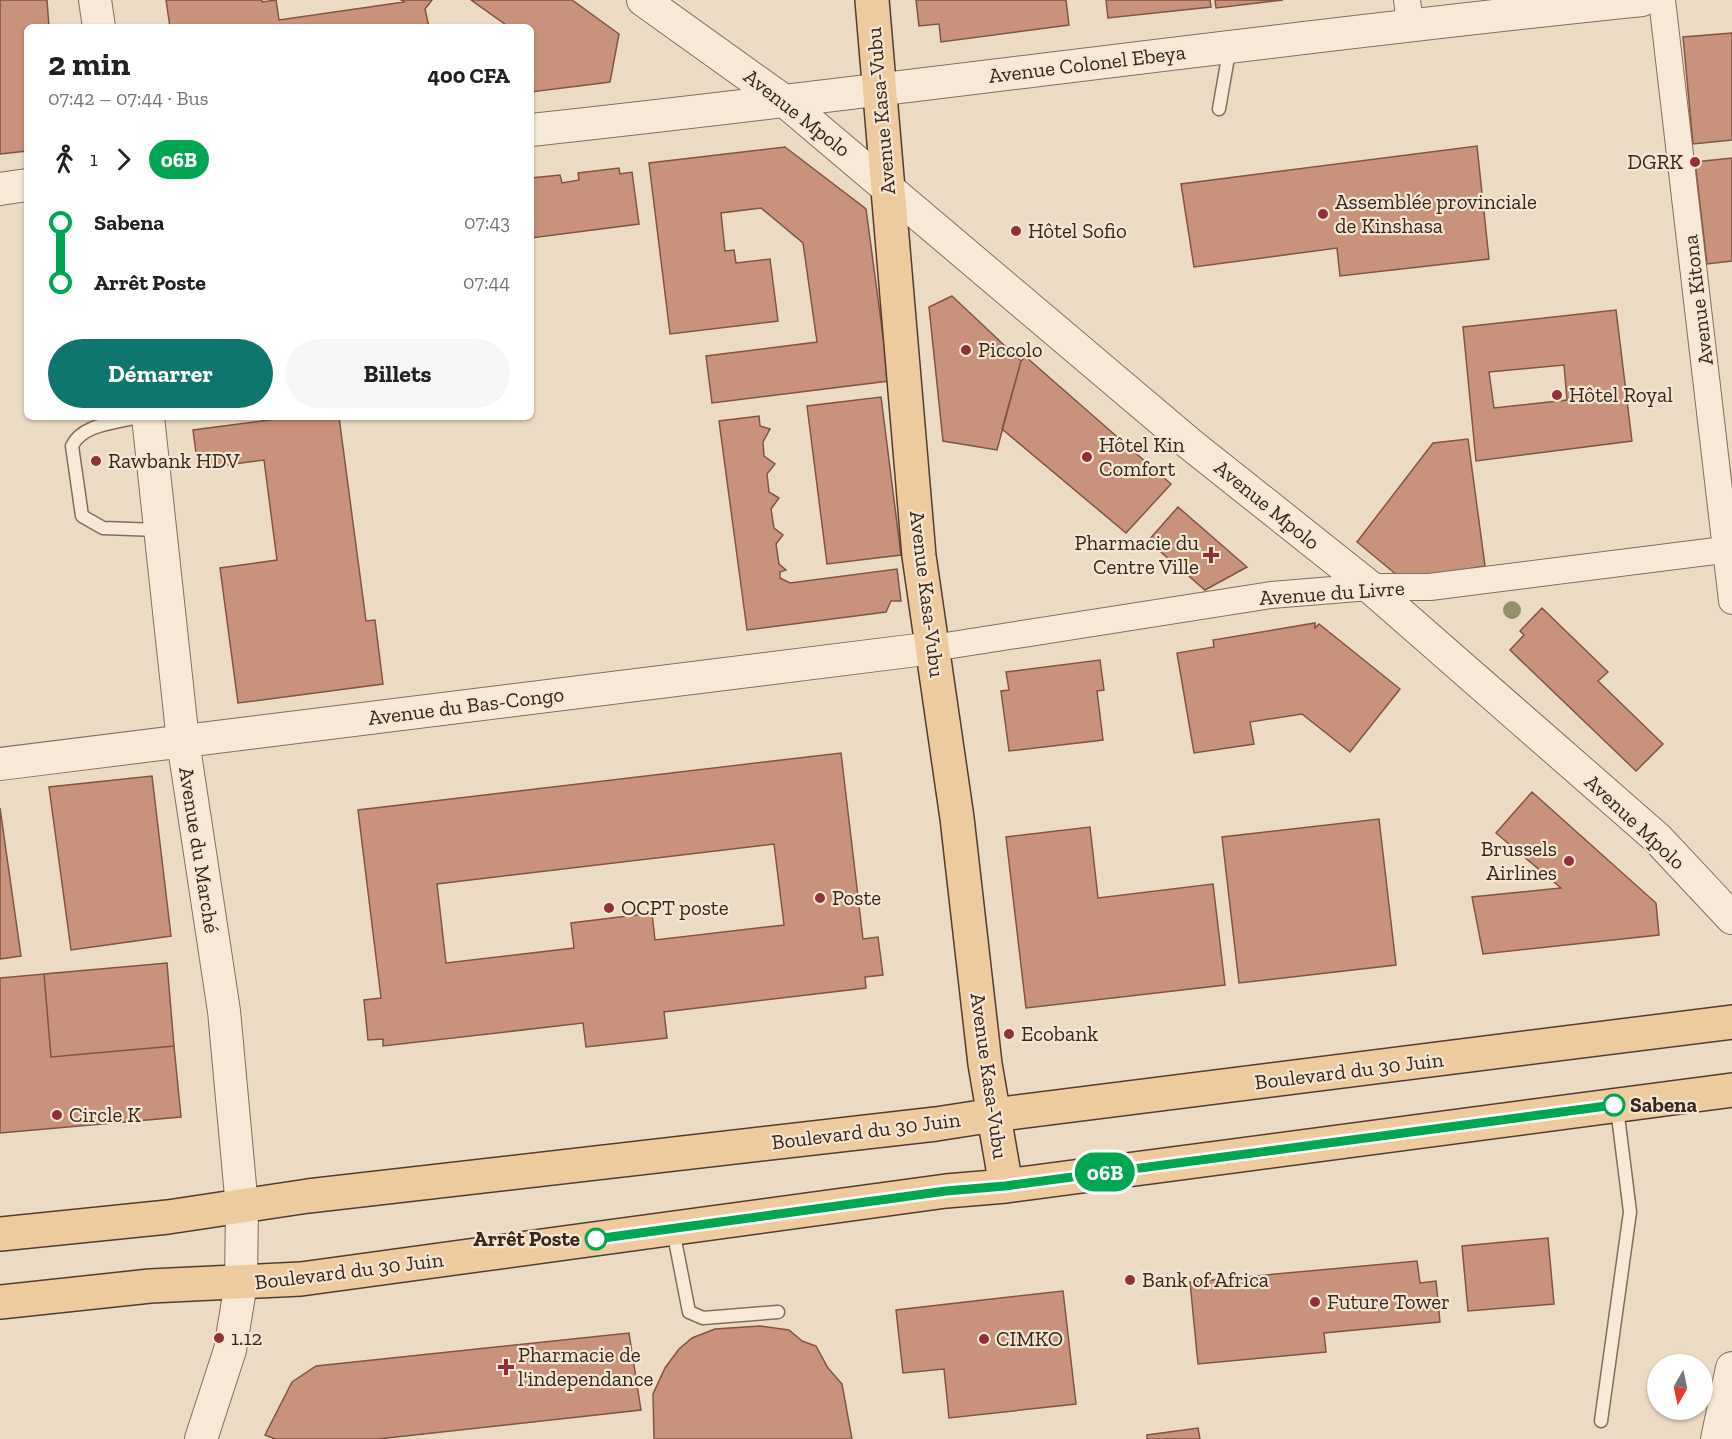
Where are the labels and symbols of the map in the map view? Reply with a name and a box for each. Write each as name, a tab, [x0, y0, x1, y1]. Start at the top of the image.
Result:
street label: Avenue Kasa-Vubu	[861, 26, 900, 196]
street label: Avenue Colonel Ebeya	[987, 39, 1187, 88]
street label: Avenue Mpolo	[739, 63, 855, 162]
place label: DGRK	[1627, 149, 1684, 174]
marker: DGRK	[1688, 155, 1702, 169]
place label: Assemblée provinciale de Kinshasa	[1335, 189, 1537, 238]
marker: Assemblée provinciale de Kinshasa	[1316, 207, 1330, 221]
place label: Hôtel Sofio	[1028, 218, 1127, 243]
marker: Hôtel Sofio	[1009, 224, 1023, 238]
street label: Avenue Kitona	[1677, 233, 1718, 367]
place label: Piccolo	[978, 337, 1042, 362]
marker: Piccolo	[959, 343, 973, 357]
place label: Hôtel Royal	[1569, 382, 1673, 407]
marker: Hôtel Royal	[1550, 388, 1564, 402]
place label: Hôtel Kin Comfort	[1099, 432, 1185, 481]
place label: Rawbank HDV	[108, 448, 240, 473]
marker: Hôtel Kin Comfort	[1080, 450, 1094, 464]
marker: Rawbank HDV	[89, 454, 103, 468]
street label: Avenue Mpolo	[1210, 455, 1325, 555]
street label: Avenue Kasa-Vubu	[905, 509, 950, 679]
place label: Pharmacie du Centre Ville	[1074, 530, 1199, 579]
marker: Pharmacie du Centre Ville	[1204, 548, 1218, 562]
street label: Avenue du Livre	[1258, 575, 1406, 610]
street label: Avenue du Bas-Congo	[366, 681, 565, 730]
street label: Avenue du Marché	[174, 765, 225, 935]
street label: Avenue Mpolo	[1580, 769, 1691, 874]
place label: Brussels Airlines	[1481, 836, 1557, 885]
marker: Brussels Airlines	[1562, 854, 1576, 868]
place label: Poste	[832, 885, 881, 910]
marker: Poste	[813, 891, 827, 905]
place label: OCPT poste	[621, 895, 729, 920]
marker: OCPT poste	[602, 901, 616, 915]
street label: Avenue Kasa-Vubu	[965, 991, 1014, 1161]
place label: Ecobank	[1021, 1021, 1098, 1046]
marker: Ecobank	[1002, 1027, 1016, 1041]
street label: Boulevard du 30 Juin	[1253, 1047, 1445, 1094]
place label: Sabena	[1630, 1092, 1697, 1117]
marker: Sabena	[1603, 1094, 1625, 1116]
place label: Circle K	[69, 1102, 141, 1127]
street label: Boulevard du 30 Juin	[770, 1107, 962, 1154]
marker: Circle K	[50, 1108, 64, 1122]
line badge: 06B	[1070, 1152, 1140, 1192]
place label: Arrêt Poste	[473, 1226, 580, 1251]
marker: Arrêt Poste	[585, 1228, 607, 1250]
street label: Boulevard du 30 Juin	[253, 1247, 445, 1294]
place label: Bank of Africa	[1142, 1267, 1269, 1292]
marker: Bank of Africa	[1123, 1273, 1137, 1287]
place label: Future Tower	[1327, 1289, 1450, 1314]
marker: Future Tower	[1308, 1295, 1322, 1309]
place label: 1.12	[231, 1325, 262, 1350]
place label: CIMKO	[996, 1326, 1063, 1351]
marker: 1.12	[212, 1331, 226, 1345]
marker: CIMKO	[977, 1332, 991, 1346]
place label: Pharmacie de l'independance	[518, 1342, 654, 1391]
north arrow	[1647, 1354, 1713, 1420]
marker: Pharmacie de l'independance	[499, 1360, 513, 1374]

